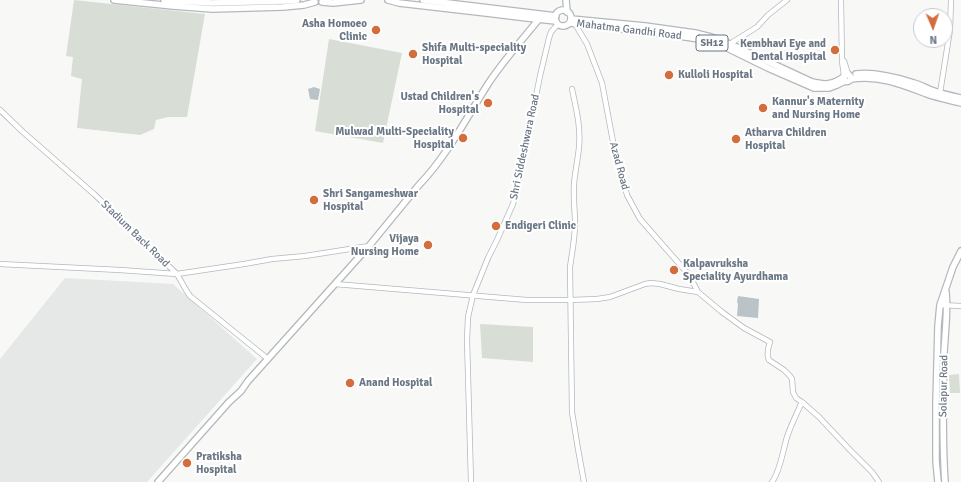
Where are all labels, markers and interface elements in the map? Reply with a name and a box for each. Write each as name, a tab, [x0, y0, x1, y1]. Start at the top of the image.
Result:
north arrow	[913, 8, 953, 48]
place label: Asha Homoeo Clinic	[302, 17, 367, 43]
street label: Mahatma Gandhi Road	[576, 17, 682, 43]
marker: Asha Homoeo Clinic	[370, 24, 382, 36]
text: N	[929, 33, 937, 46]
road number: SH12	[696, 35, 728, 51]
place label: Kembhavi Eye and Dental Hospital	[740, 37, 826, 63]
place label: Shifa Multi-speciality Hospital	[422, 41, 526, 67]
marker: Kembhavi Eye and Dental Hospital	[829, 44, 841, 56]
marker: Shifa Multi-speciality Hospital	[407, 48, 419, 60]
place label: Kulloli Hospital	[678, 68, 753, 82]
marker: Kulloli Hospital	[663, 69, 675, 81]
place label: Ustad Children's Hospital	[401, 90, 479, 116]
street label: Shri Siddeshwara Road	[507, 93, 543, 201]
place label: Kannur's Maternity and Nursing Home	[772, 95, 864, 121]
marker: Ustad Children's Hospital	[482, 97, 494, 109]
marker: Kannur's Maternity and Nursing Home	[757, 102, 769, 114]
place label: Mulwad Multi-Speciality Hospital	[335, 125, 454, 151]
place label: Atharva Children Hospital	[745, 126, 827, 152]
marker: Mulwad Multi-Speciality Hospital	[457, 132, 469, 144]
marker: Atharva Children Hospital	[730, 133, 742, 145]
street label: Azad Road	[606, 141, 632, 191]
place label: Shri Sangameshwar Hospital	[323, 187, 418, 213]
marker: Shri Sangameshwar Hospital	[308, 194, 320, 206]
street label: Stadium Back Road	[98, 198, 172, 270]
place label: Endigeri Clinic	[505, 219, 576, 233]
marker: Endigeri Clinic	[490, 220, 502, 232]
place label: Vijaya Nursing Home	[351, 232, 419, 258]
marker: Vijaya Nursing Home	[422, 239, 434, 251]
place label: Kalpavruksha Speciality Ayurdhama	[683, 257, 788, 283]
marker: Kalpavruksha Speciality Ayurdhama	[668, 264, 680, 276]
street label: Solapur Road	[937, 355, 951, 417]
place label: Anand Hospital	[359, 376, 433, 390]
marker: Anand Hospital	[344, 377, 356, 389]
place label: Pratiksha Hospital	[196, 450, 242, 476]
marker: Pratiksha Hospital	[181, 457, 193, 469]

